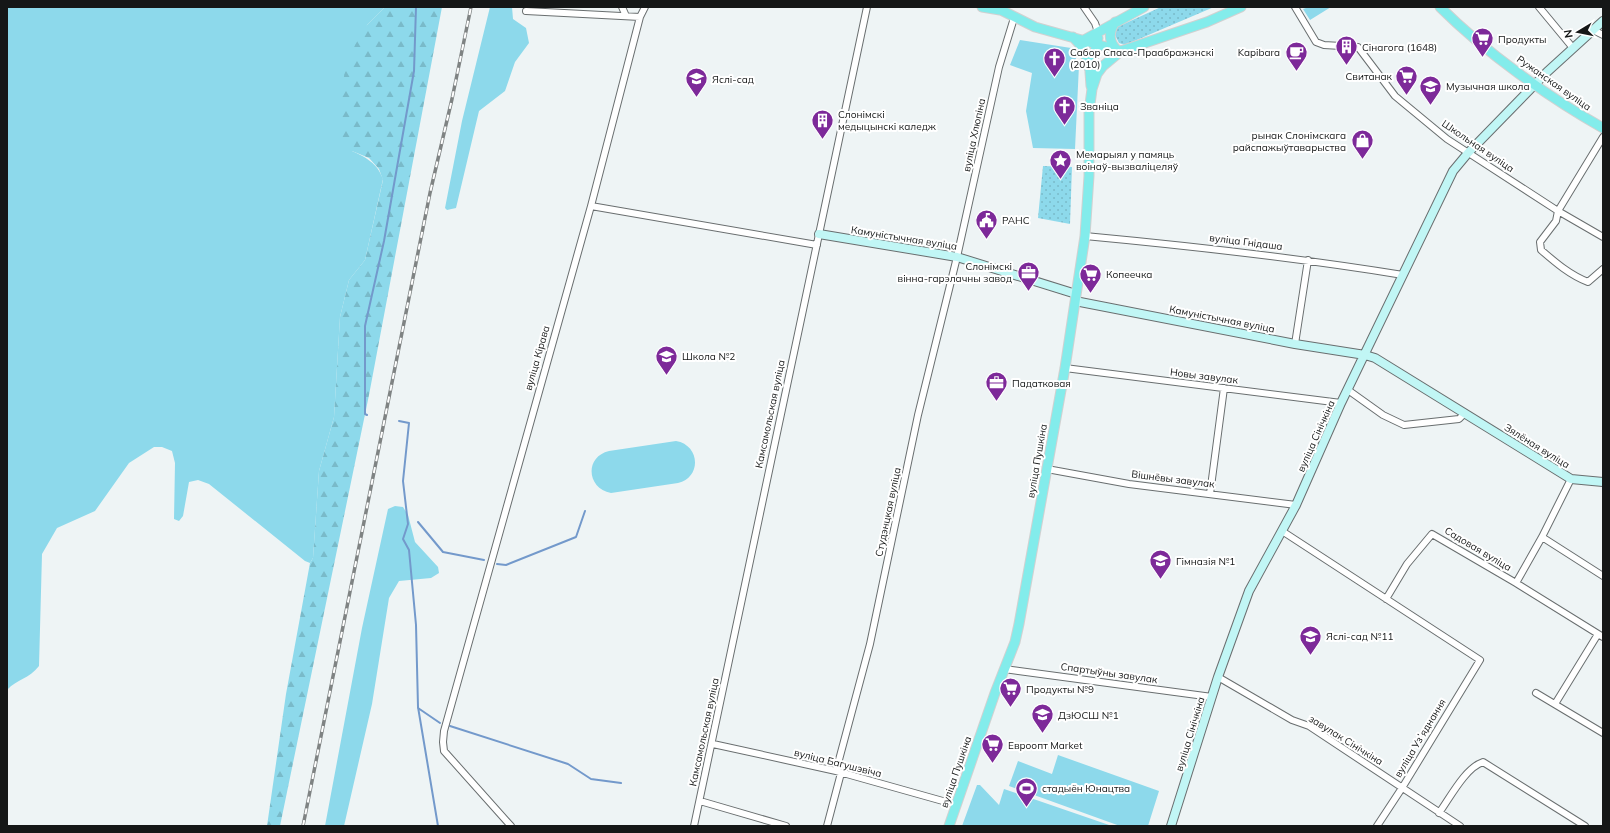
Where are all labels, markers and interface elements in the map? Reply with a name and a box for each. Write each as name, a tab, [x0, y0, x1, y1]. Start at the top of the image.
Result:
north arrow	[1558, 12, 1598, 52]
supermarket icon: Продукты	[1469, 26, 1495, 59]
text: N	[1561, 28, 1576, 39]
place label: Продукты	[1498, 33, 1546, 46]
building icon: Сінагога (1648)	[1333, 34, 1359, 67]
cafe icon: Kapibara	[1283, 39, 1309, 72]
place label: Сінагога (1648)	[1362, 41, 1437, 54]
church icon: Сабор Спаса-Праабражэнскі (2010)	[1042, 45, 1068, 78]
place label: Сабор Спаса-Праабражэнскі (2010)	[1070, 46, 1214, 71]
place label: Kapibara	[1238, 46, 1280, 59]
street label: Ружанская вуліца	[1514, 52, 1594, 114]
supermarket icon: Свитанак	[1394, 63, 1420, 96]
school or university icon: Яслі-сад	[684, 66, 710, 99]
place label: Свитанак	[1346, 70, 1393, 83]
place label: Яслі-сад	[712, 73, 754, 86]
school or university icon: Музычная школа	[1417, 73, 1443, 106]
place label: Музычная школа	[1446, 80, 1530, 93]
church icon: Званіца	[1052, 93, 1078, 126]
street label: вуліца Хлюпіна	[960, 97, 988, 173]
place label: Званіца	[1080, 100, 1119, 113]
building icon: Слонімскі медыцынскі каледж	[810, 107, 836, 140]
place label: Слонімскі медыцынскі каледж	[838, 108, 937, 133]
street label: Школьная вуліца	[1439, 117, 1517, 175]
shop icon: рынак Слонімскага райспажыўтаварыства	[1349, 128, 1375, 161]
place label: рынак Слонімскага райспажыўтаварыства	[1233, 129, 1346, 154]
place icon: Мемарыял у памяць воінаў-вызваліцеляў	[1047, 147, 1073, 180]
place label: Мемарыял у памяць воінаў-вызваліцеляў	[1076, 148, 1179, 173]
public building icon: РАНС	[974, 207, 1000, 240]
place label: РАНС	[1002, 214, 1030, 227]
street label: Камуністычная вуліца	[850, 223, 958, 253]
street label: вуліца Гнідаша	[1209, 231, 1283, 253]
office icon: Слонімскі вінна-гарэлачны завод	[1015, 259, 1041, 292]
place label: Слонімскі вінна-гарэлачны завод	[898, 260, 1012, 285]
supermarket icon: Копеечка	[1077, 261, 1103, 294]
place label: Копеечка	[1106, 268, 1152, 281]
street label: Камуністычная вуліца	[1168, 302, 1276, 336]
street label: вуліца Кірава	[522, 324, 552, 392]
school or university icon: Школа №2	[653, 343, 679, 376]
place label: Школа №2	[682, 350, 735, 363]
street label: Камсамольская вуліца	[752, 359, 788, 469]
street label: Новы завулак	[1169, 365, 1239, 387]
office icon: Падатковая	[984, 370, 1010, 403]
place label: Падатковая	[1012, 377, 1071, 390]
street label: вуліца Сінічкіна	[1294, 398, 1338, 474]
street label: Зялёная вуліца	[1502, 421, 1572, 471]
street label: вуліца Пушкіна	[1024, 423, 1050, 499]
street label: Студэнцкая вуліца	[872, 466, 904, 558]
street label: Вішнёвы завулак	[1131, 467, 1216, 491]
street label: Садовая вуліца	[1442, 524, 1514, 574]
school or university icon: Гімназія №1	[1147, 548, 1173, 581]
place label: Гімназія №1	[1176, 555, 1235, 568]
school or university icon: Яслі-сад №11	[1297, 623, 1323, 656]
place label: Яслі-сад №11	[1326, 630, 1393, 643]
street label: Спартыўны завулак	[1060, 660, 1159, 686]
supermarket icon: Продукты №9	[997, 676, 1023, 709]
street label: Камсамольская вуліца	[686, 677, 722, 787]
place label: Продукты №9	[1026, 683, 1094, 696]
street label: вуліца Сінічкіна	[1172, 695, 1208, 773]
street label: вуліца Узʼяднання	[1391, 696, 1449, 780]
school or university icon: ДзЮСШ №1	[1029, 702, 1055, 735]
place label: ДзЮСШ №1	[1058, 709, 1119, 722]
street label: завулак Сінічкіна	[1306, 712, 1386, 768]
supermarket icon: Евроопт Market	[979, 732, 1005, 765]
street label: вуліца Пушкіна	[938, 734, 974, 810]
place label: Евроопт Market	[1008, 739, 1083, 752]
street label: вуліца Багушэвіча	[793, 746, 883, 780]
sports icon: стадыён Юнацтва	[1013, 775, 1039, 808]
place label: стадыён Юнацтва	[1042, 782, 1130, 795]

